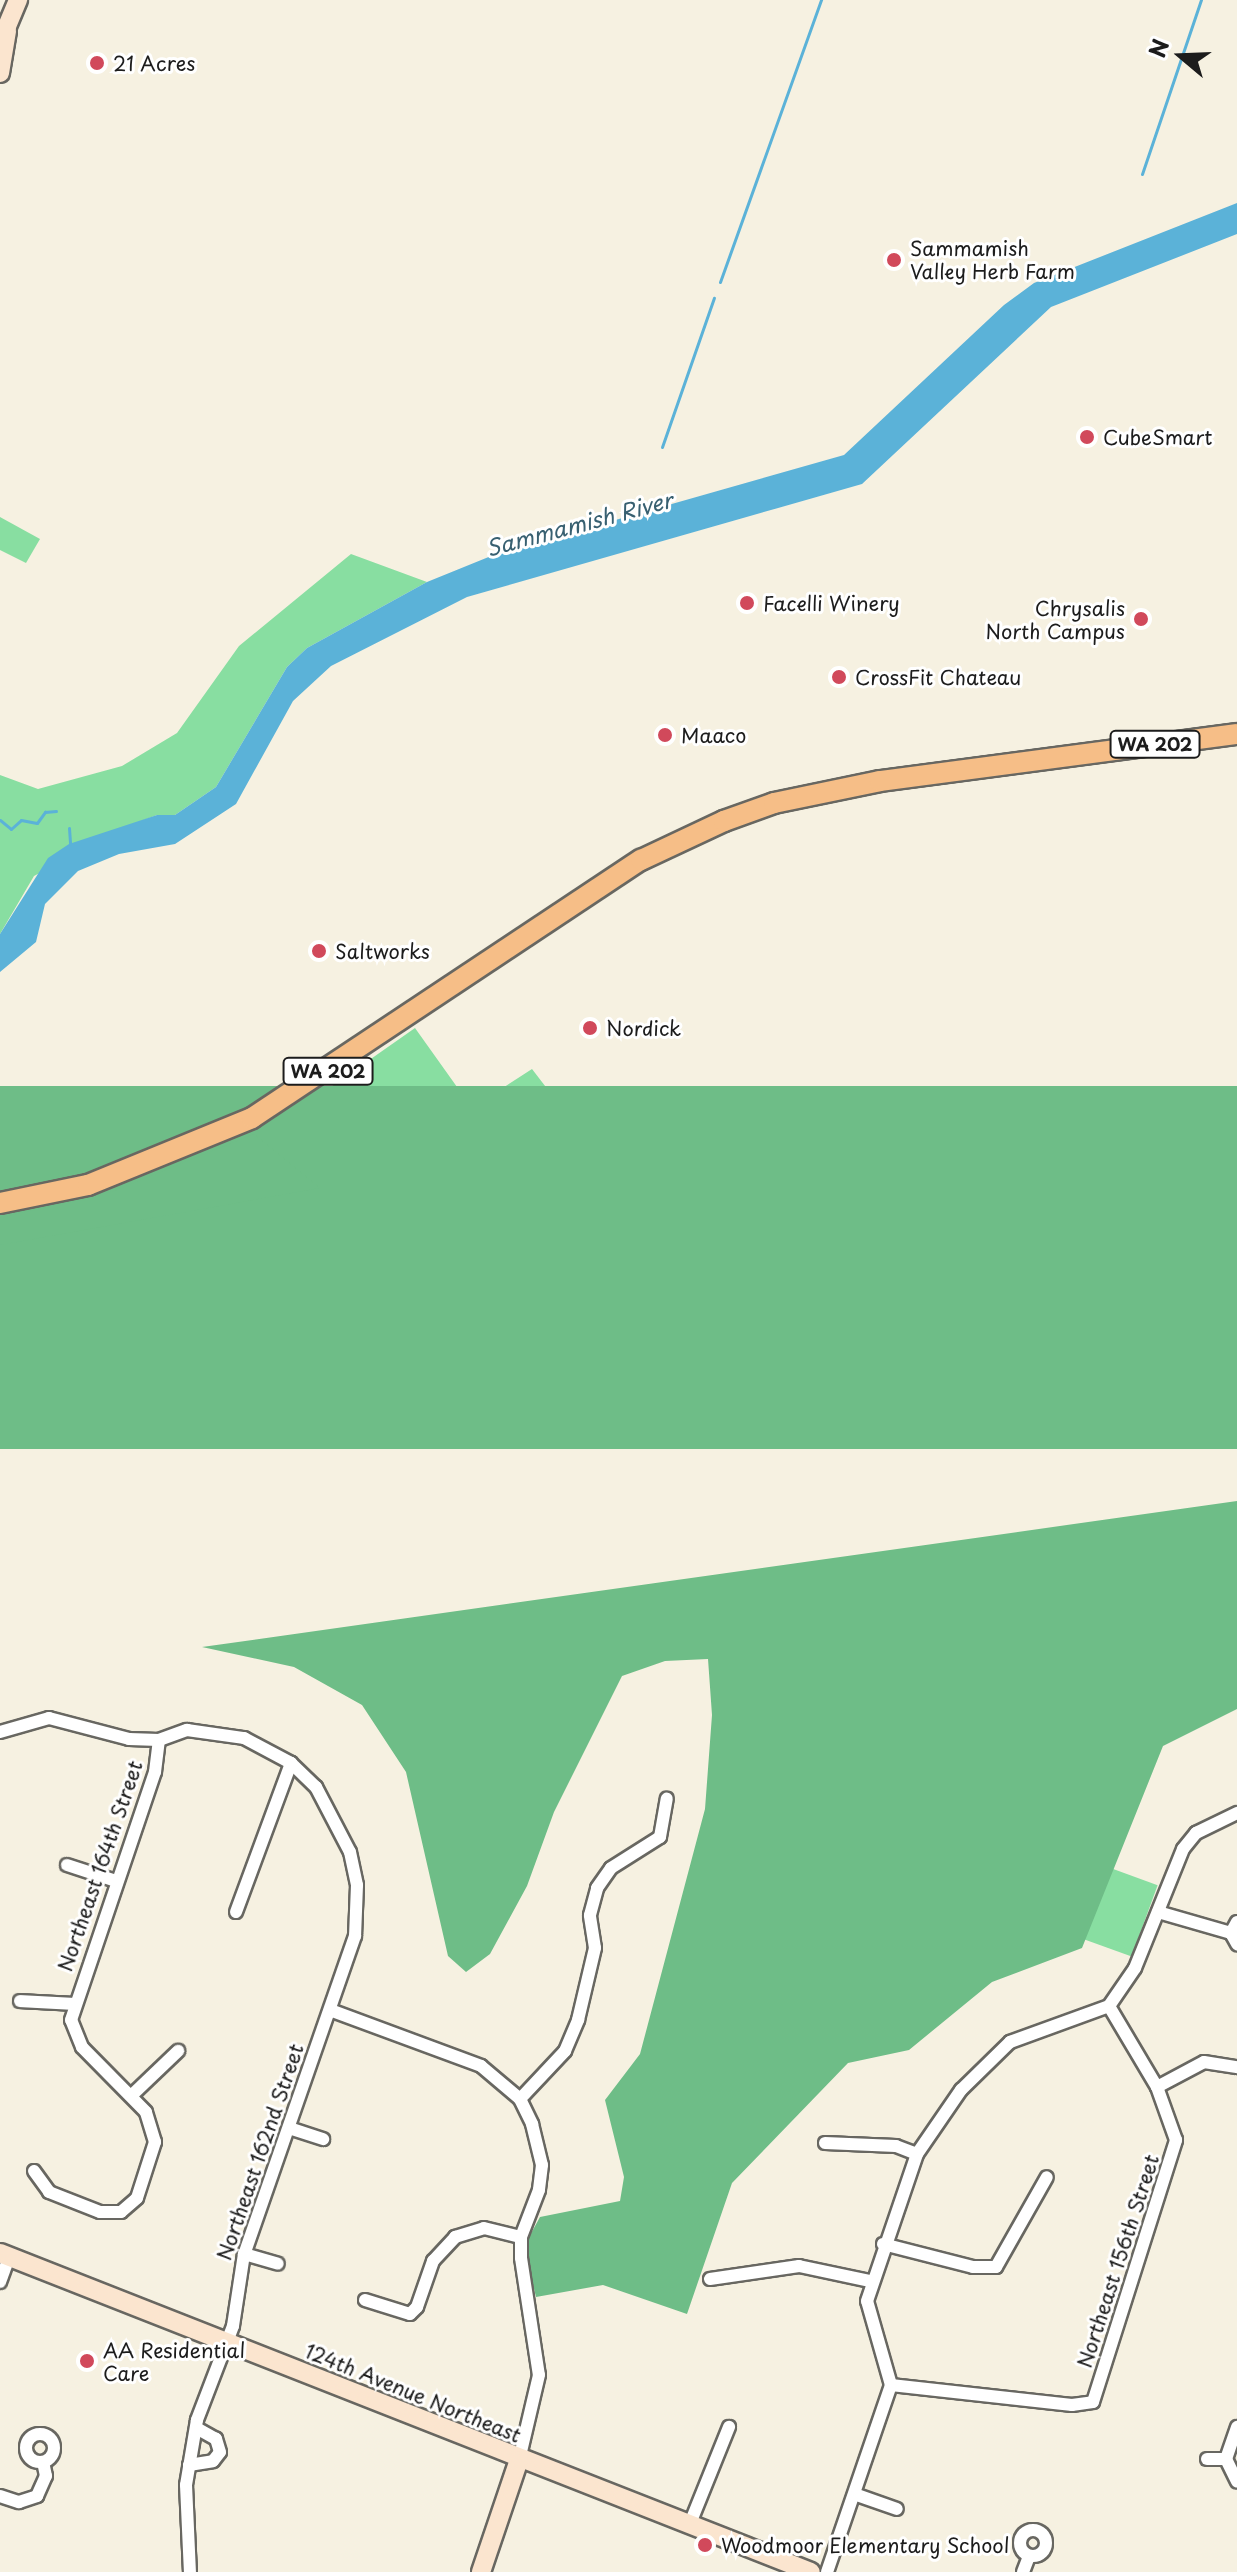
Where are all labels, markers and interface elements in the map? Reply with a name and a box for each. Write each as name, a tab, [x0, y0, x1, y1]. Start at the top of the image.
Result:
north arrow	[1141, 16, 1221, 96]
text: N	[1139, 34, 1176, 62]
place label: 21 Acres	[113, 51, 198, 75]
marker: 21 Acres	[88, 54, 106, 72]
place label: Sammamish Valley Herb Farm	[910, 236, 1077, 283]
marker: Sammamish Valley Herb Farm	[885, 251, 903, 269]
place label: CubeSmart	[1103, 425, 1212, 449]
marker: CubeSmart	[1078, 428, 1096, 446]
water label: Sammamish River	[483, 485, 675, 561]
place label: Facelli Winery	[763, 591, 899, 615]
marker: Facelli Winery	[738, 594, 756, 612]
place label: Chrysalis North Campus	[984, 596, 1125, 643]
marker: Chrysalis North Campus	[1132, 610, 1150, 628]
place label: CrossFit Chateau	[855, 665, 1021, 689]
marker: CrossFit Chateau	[830, 668, 848, 686]
place label: Maaco	[681, 723, 746, 747]
marker: Maaco	[656, 726, 674, 744]
road number: WA 202	[1107, 730, 1203, 758]
place label: Saltworks	[335, 939, 430, 963]
marker: Saltworks	[310, 942, 328, 960]
place label: Nordick	[606, 1016, 681, 1040]
marker: Nordick	[581, 1019, 599, 1037]
road number: WA 202	[280, 1057, 376, 1085]
street label: Northeast 164th Street	[52, 1757, 148, 1975]
street label: Northeast 162nd Street	[212, 2041, 308, 2263]
street label: Northeast 156th Street	[1072, 2151, 1164, 2371]
place label: AA Residential Care	[103, 2338, 242, 2385]
street label: 124th Avenue Northeast	[302, 2339, 524, 2447]
marker: AA Residential Care	[78, 2352, 96, 2370]
place label: Woodmoor Elementary School	[721, 2533, 1011, 2557]
marker: Woodmoor Elementary School	[696, 2536, 714, 2554]

